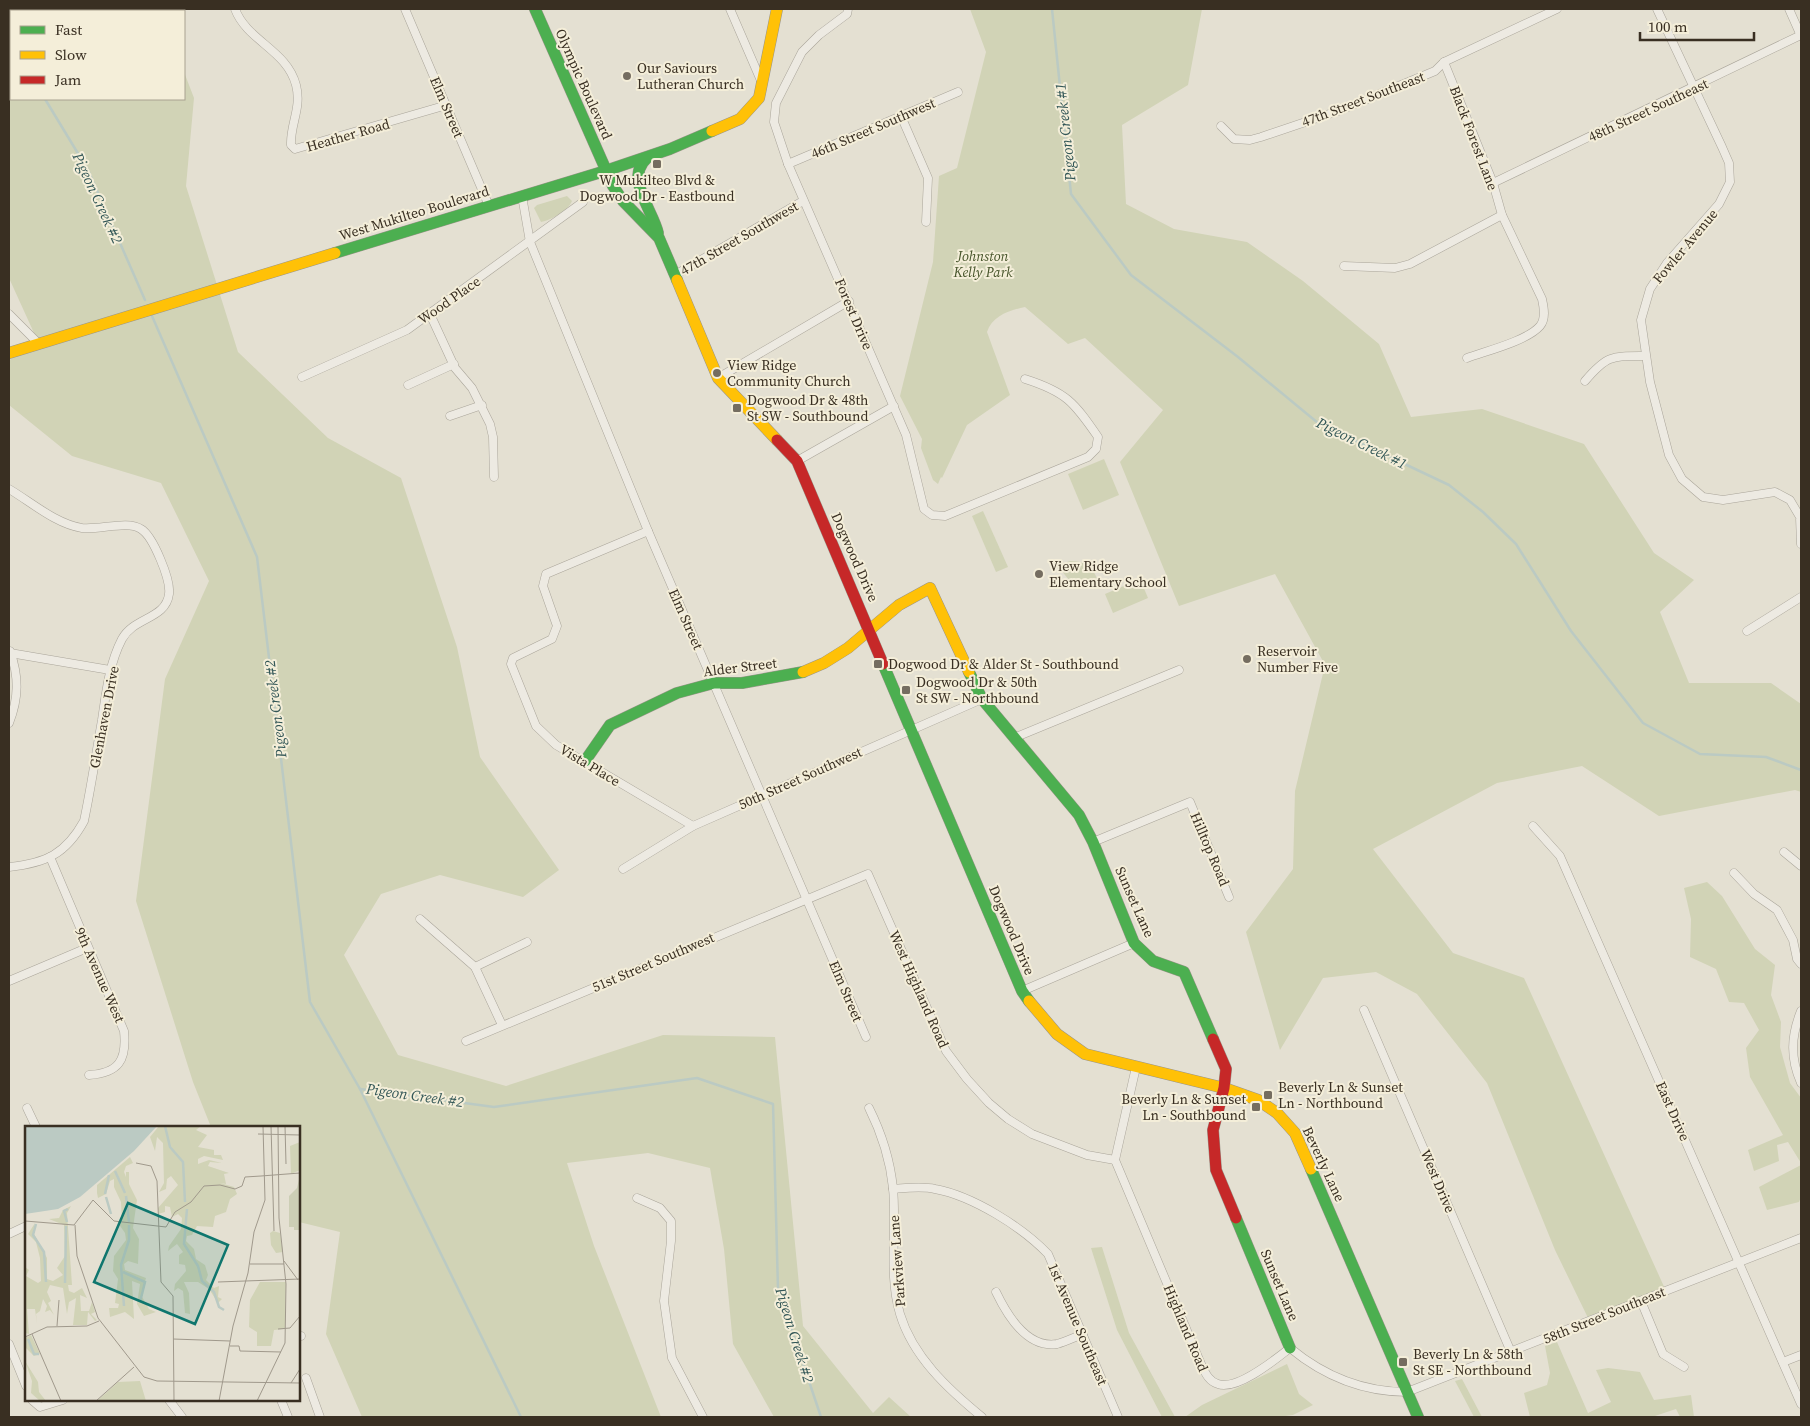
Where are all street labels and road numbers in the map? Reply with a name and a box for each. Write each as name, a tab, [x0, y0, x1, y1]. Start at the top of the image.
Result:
street label: Olympic Boulevard	[551, 25, 617, 143]
street label: 47th Street Southeast	[1299, 66, 1428, 132]
street label: Elm Street	[425, 73, 469, 141]
street label: 48th Street Southeast	[1585, 73, 1712, 147]
street label: Black Forest Lane	[1445, 83, 1503, 193]
street label: 46th Street Southwest	[808, 93, 939, 163]
street label: Heather Road	[304, 114, 392, 156]
street label: West Mukilteo Boulevard	[337, 181, 492, 245]
street label: 47th Street Southwest	[676, 196, 802, 280]
street label: Fowler Avenue	[1648, 204, 1722, 288]
street label: Wood Place	[414, 271, 484, 329]
street label: Forest Drive	[830, 275, 878, 353]
street label: Dogwood Drive	[826, 509, 884, 605]
street label: Elm Street	[664, 585, 708, 653]
street label: Alder Street	[702, 653, 778, 681]
street label: Glenhaven Drive	[84, 664, 124, 770]
street label: Vista Place	[556, 739, 624, 791]
street label: 50th Street Southwest	[735, 742, 865, 814]
street label: Hilltop Road	[1185, 809, 1235, 889]
street label: Sunset Lane	[1110, 863, 1160, 941]
street label: Dogwood Drive	[984, 882, 1040, 978]
street label: 9th Avenue West	[70, 924, 130, 1026]
street label: 51st Street Southwest	[589, 927, 718, 997]
street label: West Highland Road	[884, 927, 954, 1051]
street label: Elm Street	[824, 957, 868, 1025]
street label: East Drive	[1651, 1078, 1695, 1144]
street label: Beverly Lane	[1298, 1123, 1350, 1205]
street label: West Drive	[1416, 1146, 1460, 1216]
street label: Parkview Lane	[884, 1214, 910, 1308]
street label: Sunset Lane	[1256, 1246, 1304, 1324]
street label: 1st Avenue Southeast	[1043, 1260, 1113, 1388]
street label: Highland Road	[1159, 1281, 1213, 1375]
street label: 58th Street Southeast	[1540, 1281, 1669, 1349]

